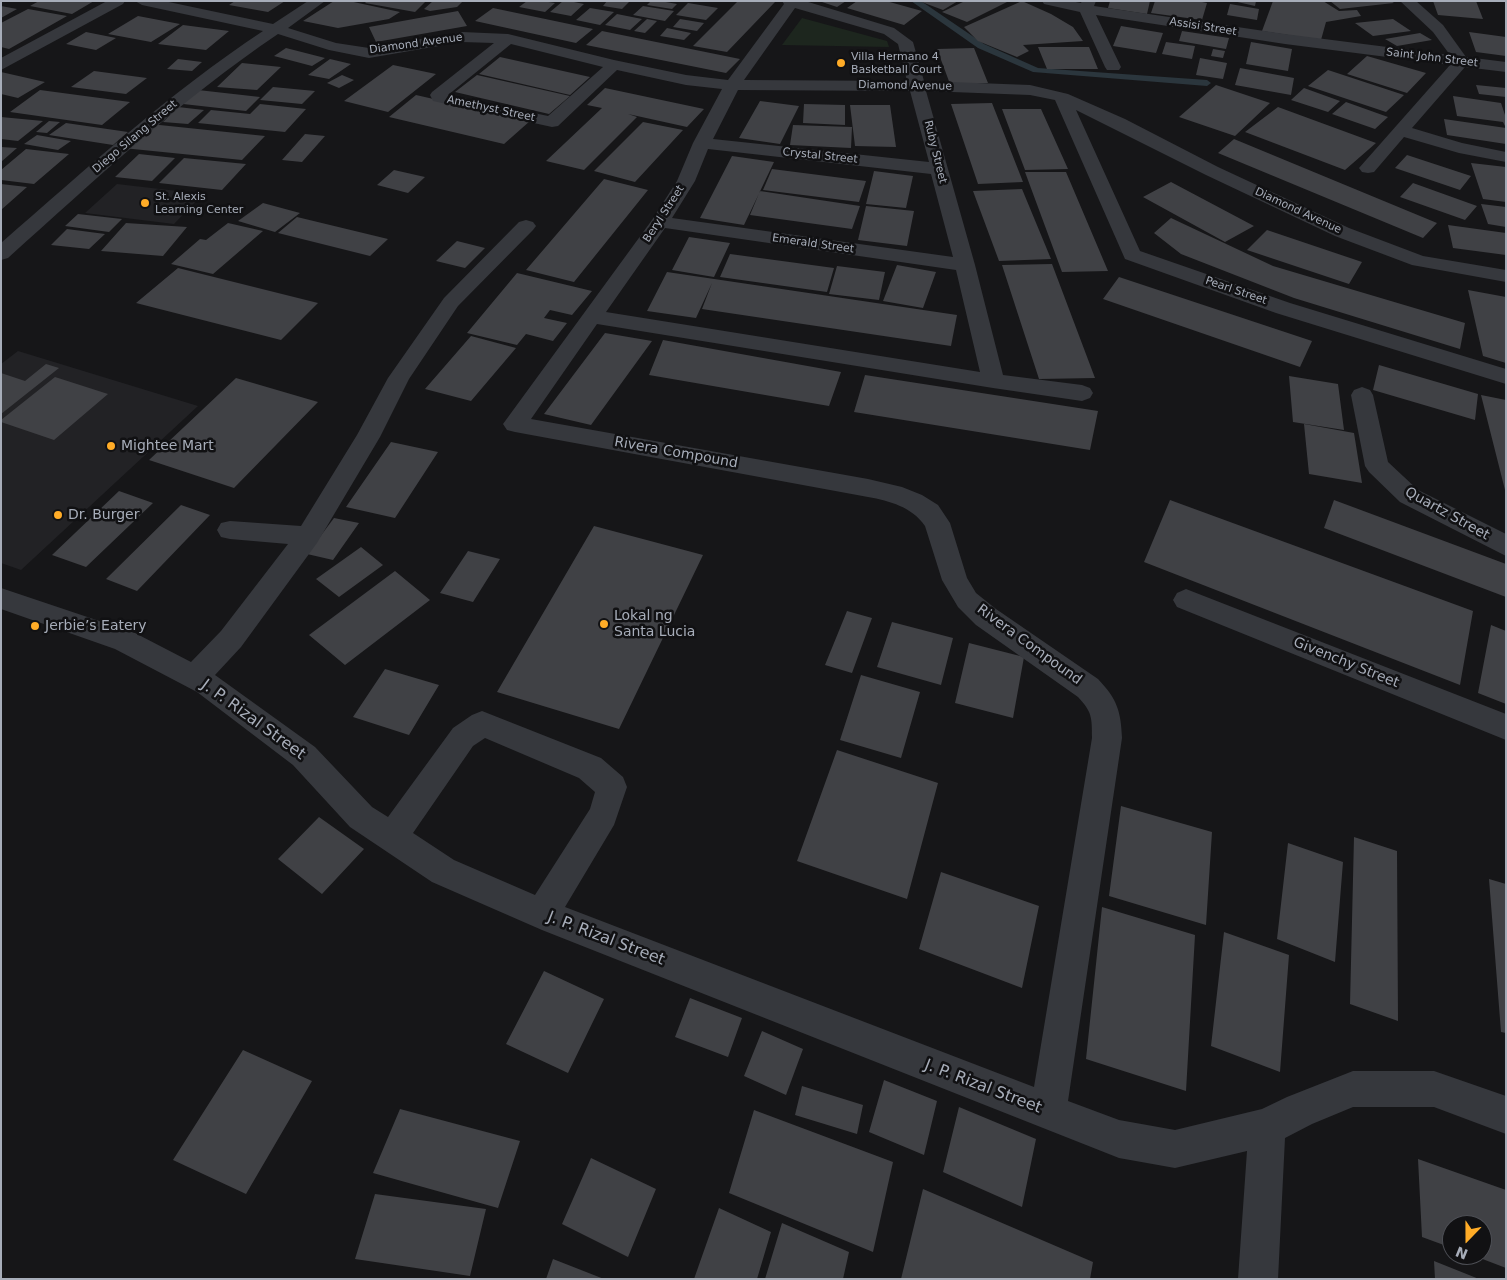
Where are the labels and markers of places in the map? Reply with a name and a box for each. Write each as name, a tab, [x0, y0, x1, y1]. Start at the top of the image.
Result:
place label: Villa Hermano 4 Basketball Court	[851, 50, 942, 76]
marker: Villa Hermano 4 Basketball Court	[835, 57, 847, 69]
place label: St. Alexis Learning Center	[155, 190, 243, 216]
marker: St. Alexis Learning Center	[139, 197, 151, 209]
place label: Mightee Mart	[121, 438, 214, 454]
marker: Mightee Mart	[105, 440, 117, 452]
place label: Dr. Burger	[68, 507, 139, 523]
marker: Dr. Burger	[52, 509, 64, 521]
place label: Lokal ng Santa Lucia	[614, 608, 695, 640]
place label: Jerbie’s Eatery	[45, 618, 147, 634]
marker: Lokal ng Santa Lucia	[598, 618, 610, 630]
marker: Jerbie’s Eatery	[29, 620, 41, 632]

